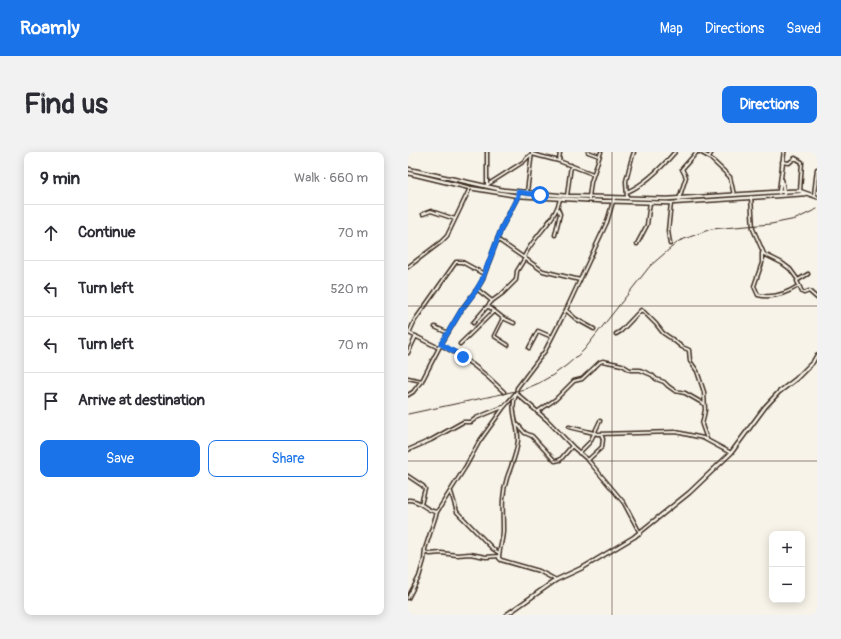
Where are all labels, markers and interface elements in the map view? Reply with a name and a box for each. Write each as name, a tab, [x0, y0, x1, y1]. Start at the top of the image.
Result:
text: Roamly	[20, 16, 80, 40]
text: Map	[660, 20, 683, 37]
text: Directions	[705, 20, 764, 37]
text: Saved	[786, 20, 821, 37]
button: Directions	[722, 86, 817, 123]
text: Find us	[24, 87, 108, 122]
text: 9 min	[40, 168, 80, 189]
text: Walk · 660 m	[294, 170, 368, 186]
route start	[531, 186, 549, 204]
icon: ahead	[40, 222, 62, 244]
text: Continue	[78, 223, 136, 242]
text: 70 m	[338, 225, 368, 241]
icon: left	[40, 278, 62, 300]
text: Turn left	[78, 279, 134, 298]
text: 520 m	[330, 281, 368, 297]
icon: left	[40, 334, 62, 356]
text: Turn left	[78, 335, 134, 354]
text: 70 m	[338, 337, 368, 353]
route end	[454, 348, 472, 366]
icon: arrive	[40, 390, 62, 412]
text: Arrive at destination	[78, 391, 205, 410]
button: Save	[40, 440, 200, 477]
button: Share	[208, 440, 368, 477]
map controls	[769, 531, 805, 603]
button: +	[769, 531, 805, 567]
button: −	[769, 567, 805, 603]

